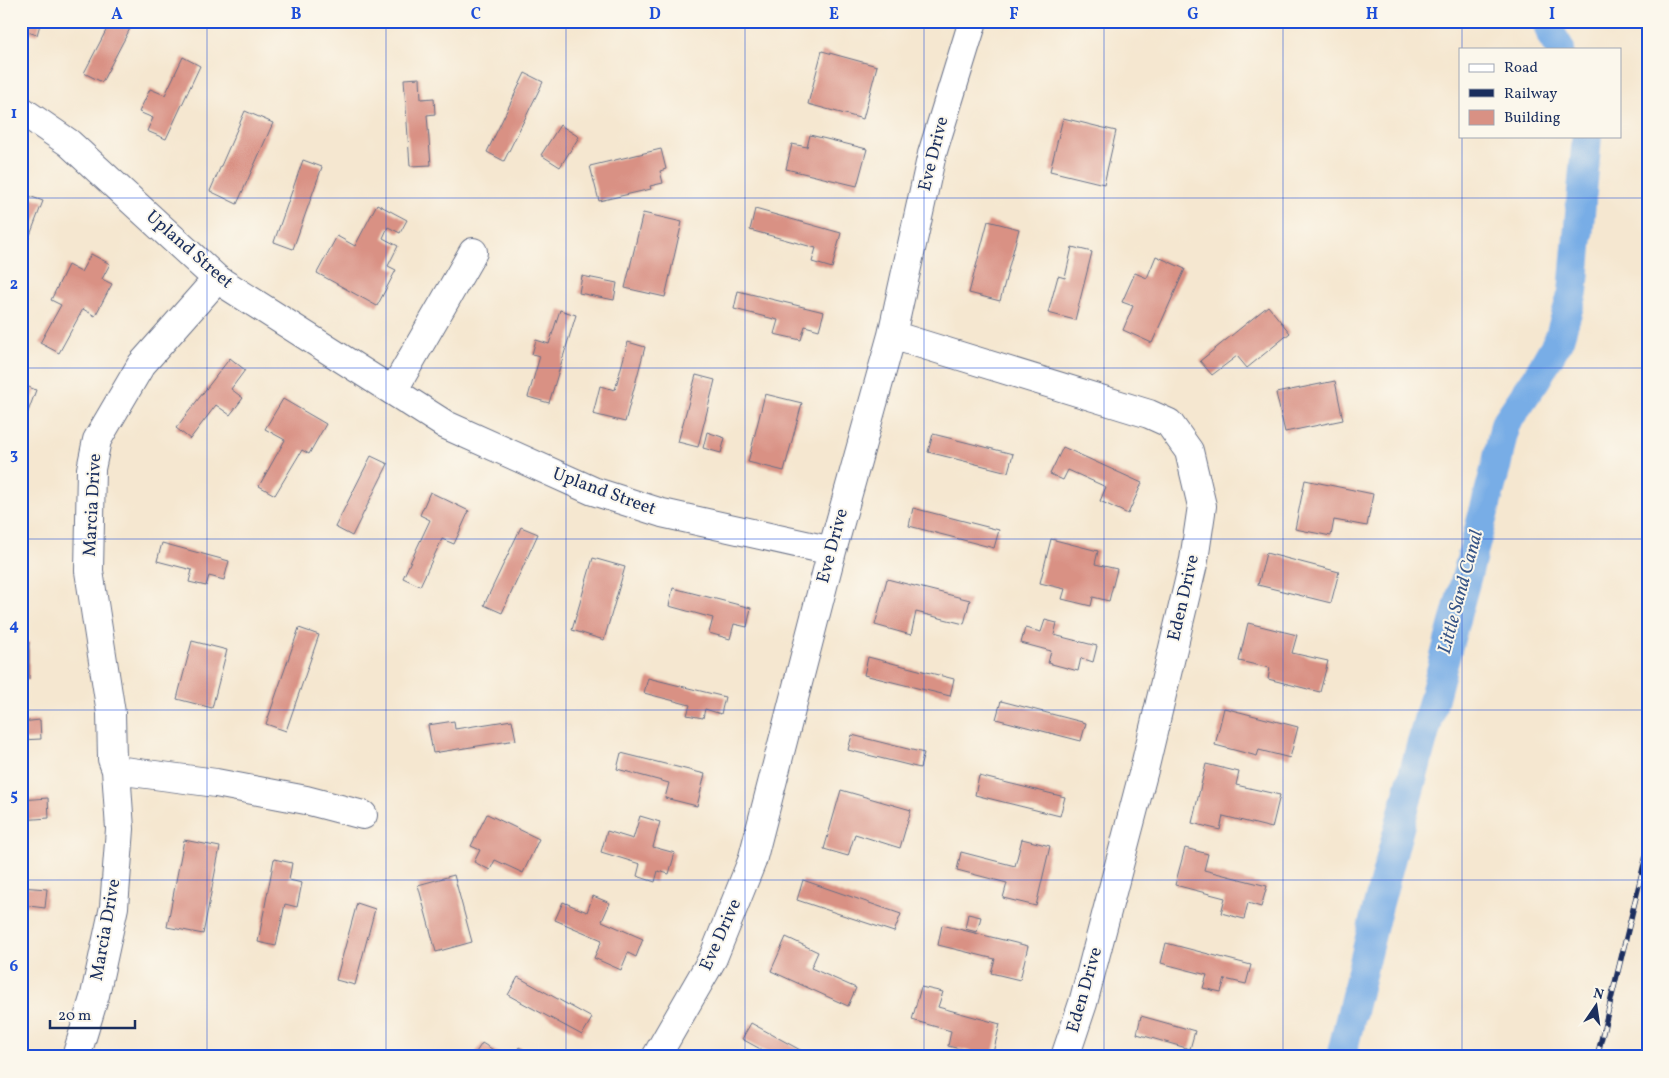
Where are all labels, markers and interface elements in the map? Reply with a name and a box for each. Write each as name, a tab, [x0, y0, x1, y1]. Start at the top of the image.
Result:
text: A	[111, 4, 123, 26]
text: B	[291, 4, 302, 26]
text: C	[471, 4, 481, 26]
text: D	[649, 4, 661, 26]
text: E	[829, 4, 839, 26]
text: F	[1009, 4, 1019, 26]
text: G	[1187, 4, 1199, 26]
text: H	[1366, 4, 1378, 26]
text: I	[1549, 4, 1555, 26]
legend	[1459, 48, 1622, 138]
text: Road	[1504, 58, 1538, 79]
text: Railway	[1504, 84, 1557, 105]
text: 1	[11, 103, 17, 125]
text: Building	[1504, 108, 1561, 129]
street label: Eve Drive	[913, 114, 955, 194]
street label: Upland Street	[140, 205, 238, 295]
text: 2	[10, 274, 18, 296]
text: 3	[10, 444, 18, 466]
street label: Marcia Drive	[78, 453, 108, 557]
street label: Upland Street	[549, 462, 659, 522]
street label: Eve Drive	[811, 506, 855, 586]
water label: Little Sand Canal	[1432, 527, 1490, 657]
street label: Eden Drive	[1162, 552, 1206, 644]
text: 4	[9, 615, 19, 637]
text: 5	[10, 785, 18, 807]
street label: Marcia Drive	[85, 877, 127, 983]
street label: Eve Drive	[694, 895, 748, 975]
street label: Eden Drive	[1061, 944, 1109, 1036]
text: 6	[10, 956, 19, 978]
north arrow	[1572, 980, 1622, 1030]
text: N	[1591, 984, 1606, 1005]
scale bar	[50, 998, 135, 1030]
text: 20 m	[58, 1006, 91, 1027]

